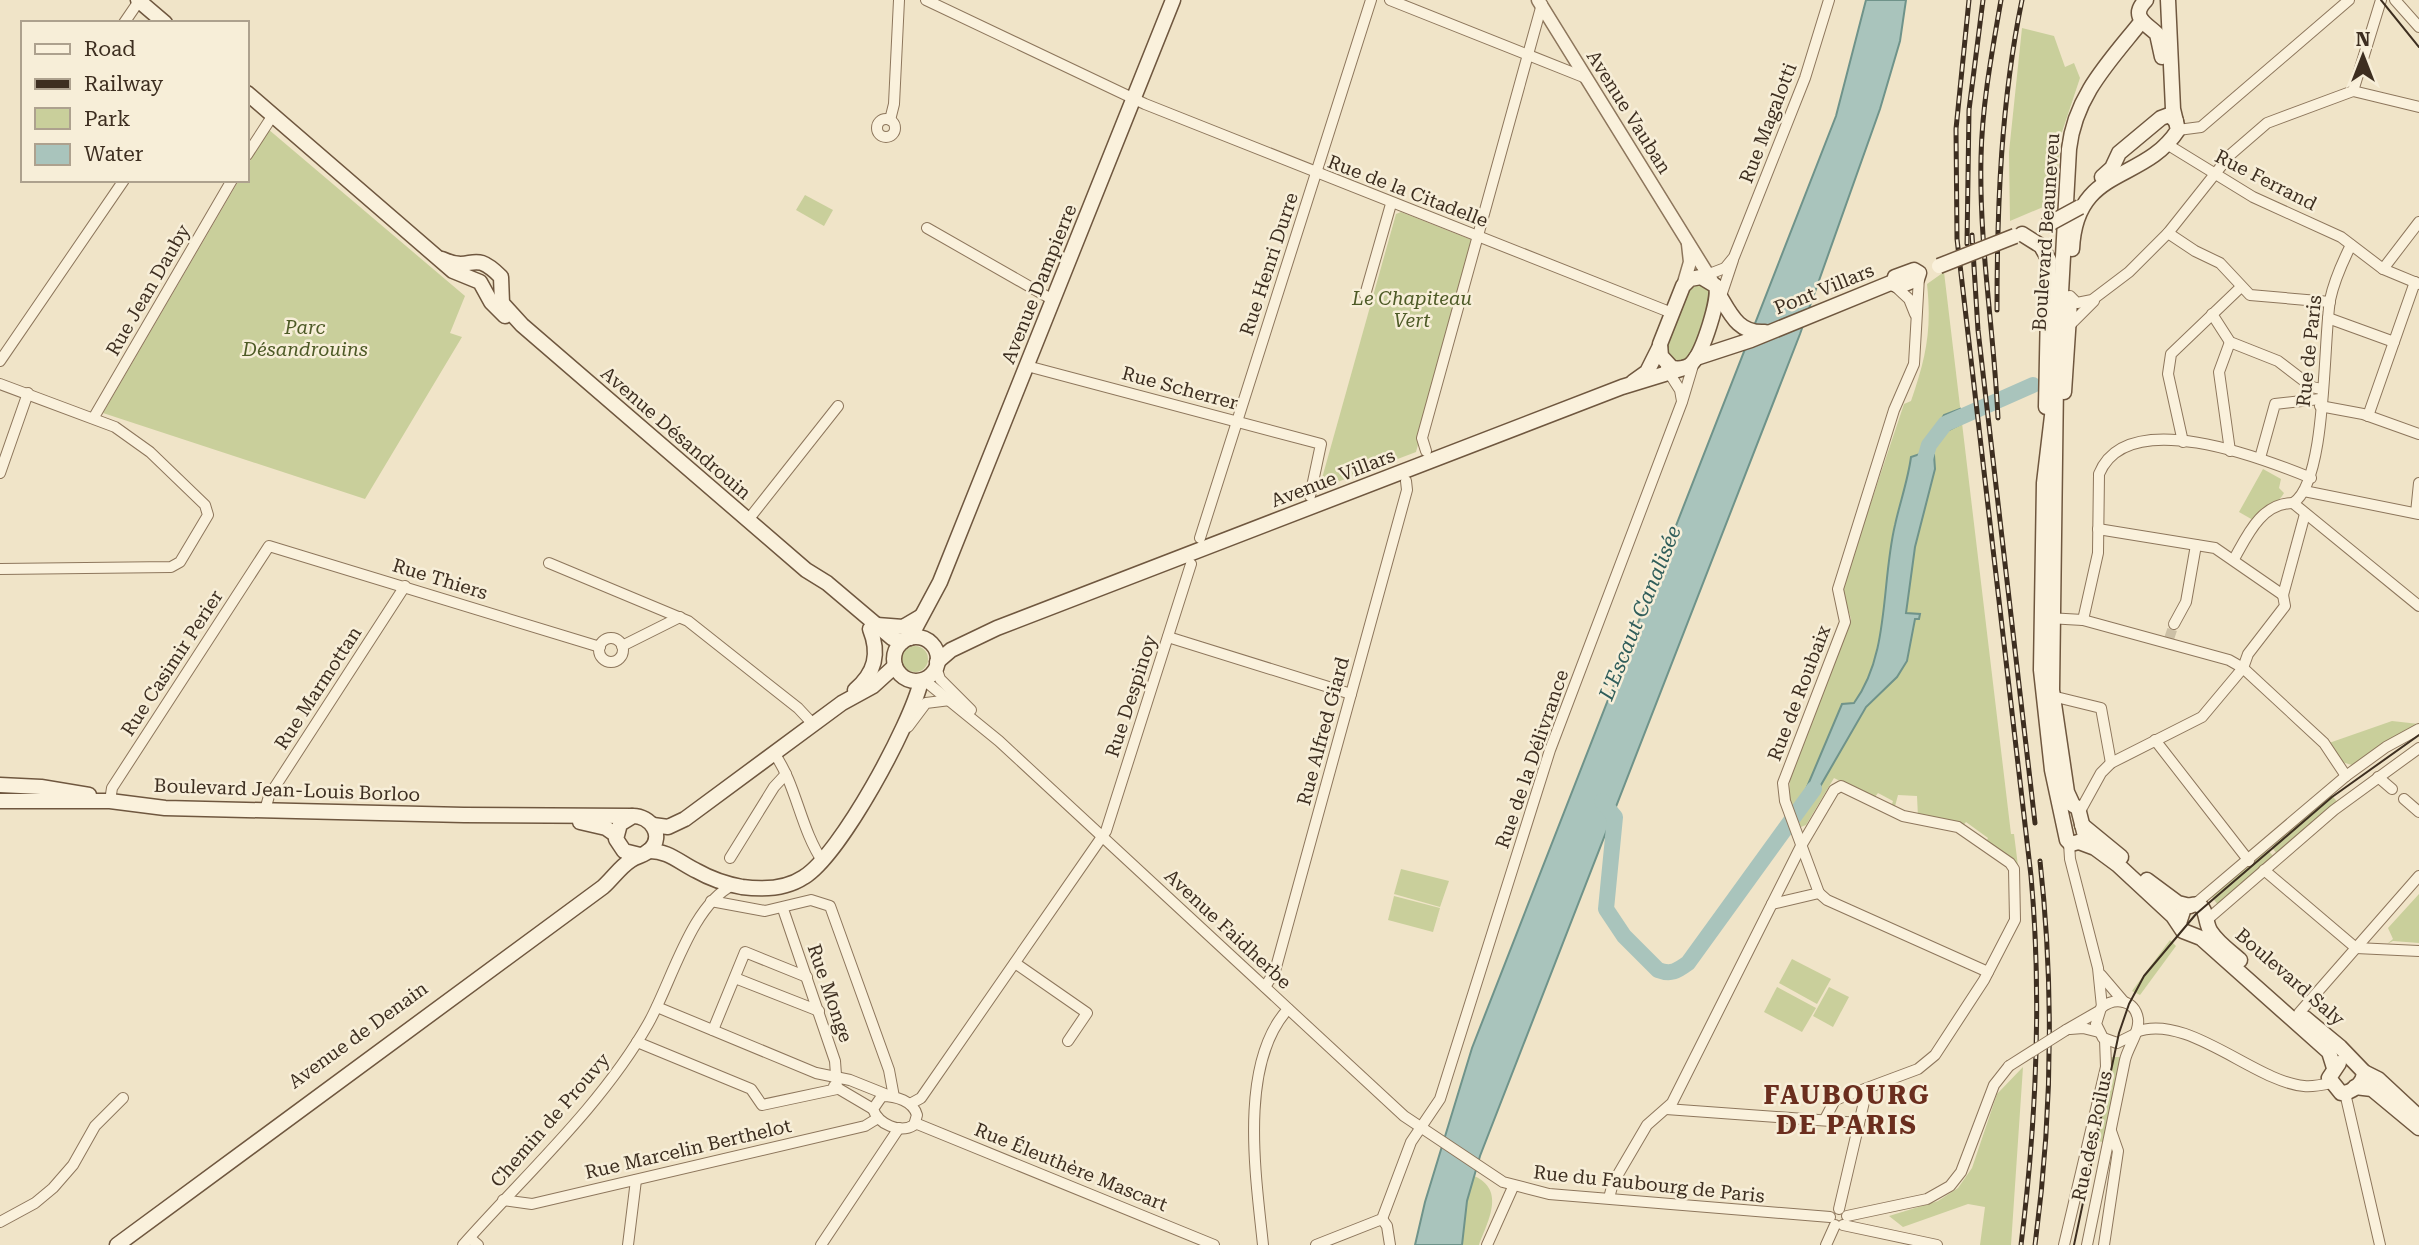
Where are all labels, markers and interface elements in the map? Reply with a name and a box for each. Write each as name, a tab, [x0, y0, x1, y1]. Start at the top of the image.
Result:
legend	[21, 21, 248, 182]
north arrow	[2328, 21, 2398, 91]
text: N	[2356, 28, 2371, 51]
text: Road	[84, 37, 136, 61]
street label: Avenue Vauban	[1582, 46, 1676, 178]
street label: Rue Magalotti	[1735, 60, 1801, 186]
text: Railway	[84, 72, 164, 96]
text: Park	[84, 107, 130, 131]
street label: Boulevard Beauneveu	[2028, 132, 2064, 332]
text: Water	[84, 142, 144, 166]
street label: Rue Ferrand	[2211, 145, 2321, 215]
street label: Rue de la Citadelle	[1325, 150, 1491, 232]
street label: Rue Henri Durre	[1235, 189, 1303, 339]
street label: Avenue Dampierre	[996, 201, 1082, 367]
street label: Rue Jean Dauby	[101, 220, 195, 360]
street label: Pont Villars	[1771, 259, 1877, 319]
park label: Le Chapiteau Vert	[1351, 287, 1472, 332]
street label: Rue de Paris	[2292, 294, 2326, 408]
park label: Parc Désandrouins	[241, 316, 368, 361]
street label: Rue Scherrer	[1120, 361, 1241, 415]
street label: Avenue Désandrouin	[596, 362, 756, 504]
street label: Avenue Villars	[1268, 444, 1398, 512]
water label: L'Escaut Canalisée	[1594, 522, 1686, 705]
street label: Rue Thiers	[390, 554, 490, 604]
street label: Rue Casimir Perier	[116, 586, 228, 740]
street label: Rue Marmottan	[270, 622, 366, 754]
street label: Rue de Roubaix	[1763, 622, 1835, 764]
street label: Rue Despinoy	[1100, 631, 1162, 760]
street label: Rue Alfred Giard	[1292, 654, 1354, 808]
street label: Rue de la Délivrance	[1491, 667, 1573, 851]
street label: Boulevard Jean-Louis Borloo	[153, 774, 421, 806]
street label: Avenue Faidherbe	[1160, 864, 1296, 994]
street label: Boulevard Saly	[2231, 923, 2350, 1031]
street label: Rue Monge	[802, 941, 858, 1045]
street label: Avenue de Denain	[284, 977, 432, 1093]
street label: Chemin de Prouvy	[485, 1048, 615, 1192]
street label: Rue des Poilus	[2067, 1069, 2117, 1203]
district label: FAUBOURG DE PARIS	[1763, 1080, 1931, 1140]
street label: Rue Marcelin Berthelot	[583, 1114, 793, 1184]
street label: Rue Éleuthère Mascart	[971, 1118, 1171, 1216]
street label: Rue du Faubourg de Paris	[1532, 1160, 1766, 1208]

